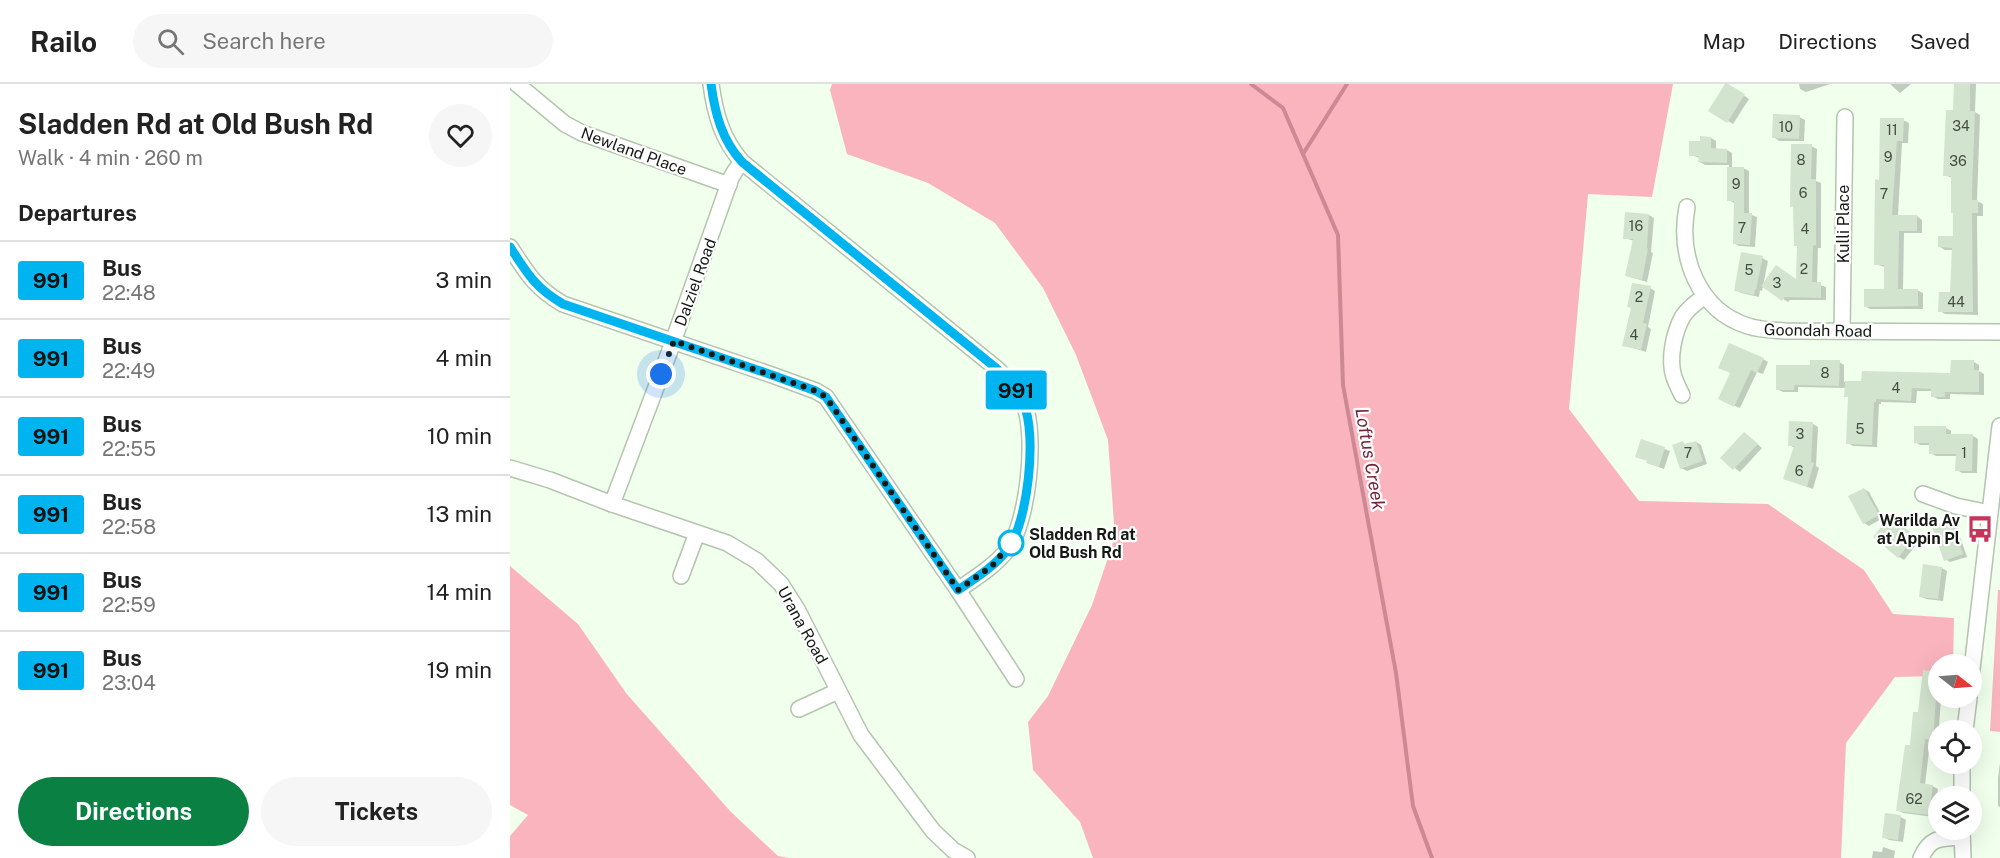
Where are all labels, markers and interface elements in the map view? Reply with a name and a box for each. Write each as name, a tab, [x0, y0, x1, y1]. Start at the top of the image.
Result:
search box	[133, 14, 553, 68]
text: Railo	[30, 25, 97, 58]
icon: search	[154, 25, 187, 58]
text: Search here	[202, 28, 326, 54]
text: Map	[1703, 29, 1745, 54]
text: Directions	[1778, 29, 1877, 54]
text: Saved	[1910, 29, 1970, 54]
button: heart	[429, 104, 492, 167]
text: Sladden Rd at Old Bush Rd	[18, 107, 373, 140]
house number: 34	[1952, 118, 1970, 134]
house number: 10	[1779, 119, 1793, 135]
house number: 11	[1886, 122, 1898, 138]
street label: Newland Place	[578, 124, 689, 179]
text: Walk · 4 min · 260 m	[18, 146, 203, 170]
house number: 9	[1884, 149, 1893, 165]
house number: 8	[1796, 152, 1806, 168]
house number: 36	[1949, 153, 1967, 169]
house number: 9	[1732, 176, 1741, 192]
house number: 6	[1799, 185, 1808, 201]
street label: Kulli Place	[1834, 185, 1853, 263]
house number: 7	[1880, 186, 1888, 202]
text: Departures	[18, 200, 137, 226]
house number: 16	[1629, 218, 1643, 234]
house number: 7	[1738, 220, 1746, 236]
house number: 4	[1801, 221, 1810, 237]
street label: Dalziel Road	[671, 236, 720, 329]
text: Bus	[102, 255, 142, 281]
house number: 2	[1800, 261, 1808, 277]
house number: 5	[1745, 262, 1754, 278]
text: 3 min	[435, 267, 492, 293]
text: 991	[33, 268, 69, 293]
house number: 3	[1773, 275, 1782, 291]
text: 22:48	[102, 281, 156, 305]
house number: 2	[1635, 289, 1643, 305]
house number: 44	[1947, 294, 1965, 310]
street label: Goondah Road	[1764, 320, 1872, 341]
house number: 4	[1630, 327, 1639, 343]
text: Bus	[102, 333, 142, 359]
text: 4 min	[436, 345, 492, 371]
text: 991	[33, 346, 69, 371]
text: 22:49	[102, 359, 155, 383]
your location	[646, 359, 676, 389]
house number: 8	[1820, 365, 1830, 381]
line badge: 991	[982, 370, 1050, 410]
text: 991	[998, 378, 1034, 403]
house number: 4	[1892, 380, 1901, 396]
water label: Loftus Creek	[1351, 406, 1390, 512]
text: Bus	[102, 411, 142, 437]
house number: 5	[1856, 421, 1865, 437]
text: 10 min	[427, 423, 492, 449]
text: 991	[33, 424, 69, 449]
house number: 3	[1796, 426, 1805, 442]
text: 22:55	[102, 437, 156, 461]
house number: 7	[1684, 445, 1692, 461]
house number: 1	[1961, 445, 1967, 461]
house number: 6	[1795, 463, 1804, 479]
text: Bus	[102, 489, 142, 515]
text: 13 min	[427, 501, 492, 527]
text: 991	[33, 502, 69, 527]
place label: Warilda Av at Appin Pl	[1877, 511, 1961, 548]
bus stop icon: Warilda Av at Appin Pl	[1965, 514, 1995, 544]
text: 22:58	[102, 515, 156, 539]
place label: Sladden Rd at Old Bush Rd	[1029, 525, 1136, 562]
marker: Sladden Rd at Old Bush Rd	[998, 530, 1024, 556]
text: Bus	[102, 567, 142, 593]
text: 14 min	[427, 579, 492, 605]
text: 991	[33, 580, 69, 605]
street label: Urana Road	[773, 583, 832, 667]
text: 22:59	[102, 593, 156, 617]
text: Bus	[102, 645, 142, 671]
north arrow	[1928, 654, 1982, 708]
map controls	[1928, 654, 1982, 840]
text: 19 min	[427, 657, 492, 683]
text: 991	[33, 658, 69, 683]
text: 23:04	[102, 671, 156, 695]
button: locate	[1928, 720, 1982, 774]
button: Directions	[18, 777, 249, 846]
button: Tickets	[261, 777, 492, 846]
button: layers	[1928, 786, 1982, 840]
house number: 62	[1905, 791, 1923, 807]

